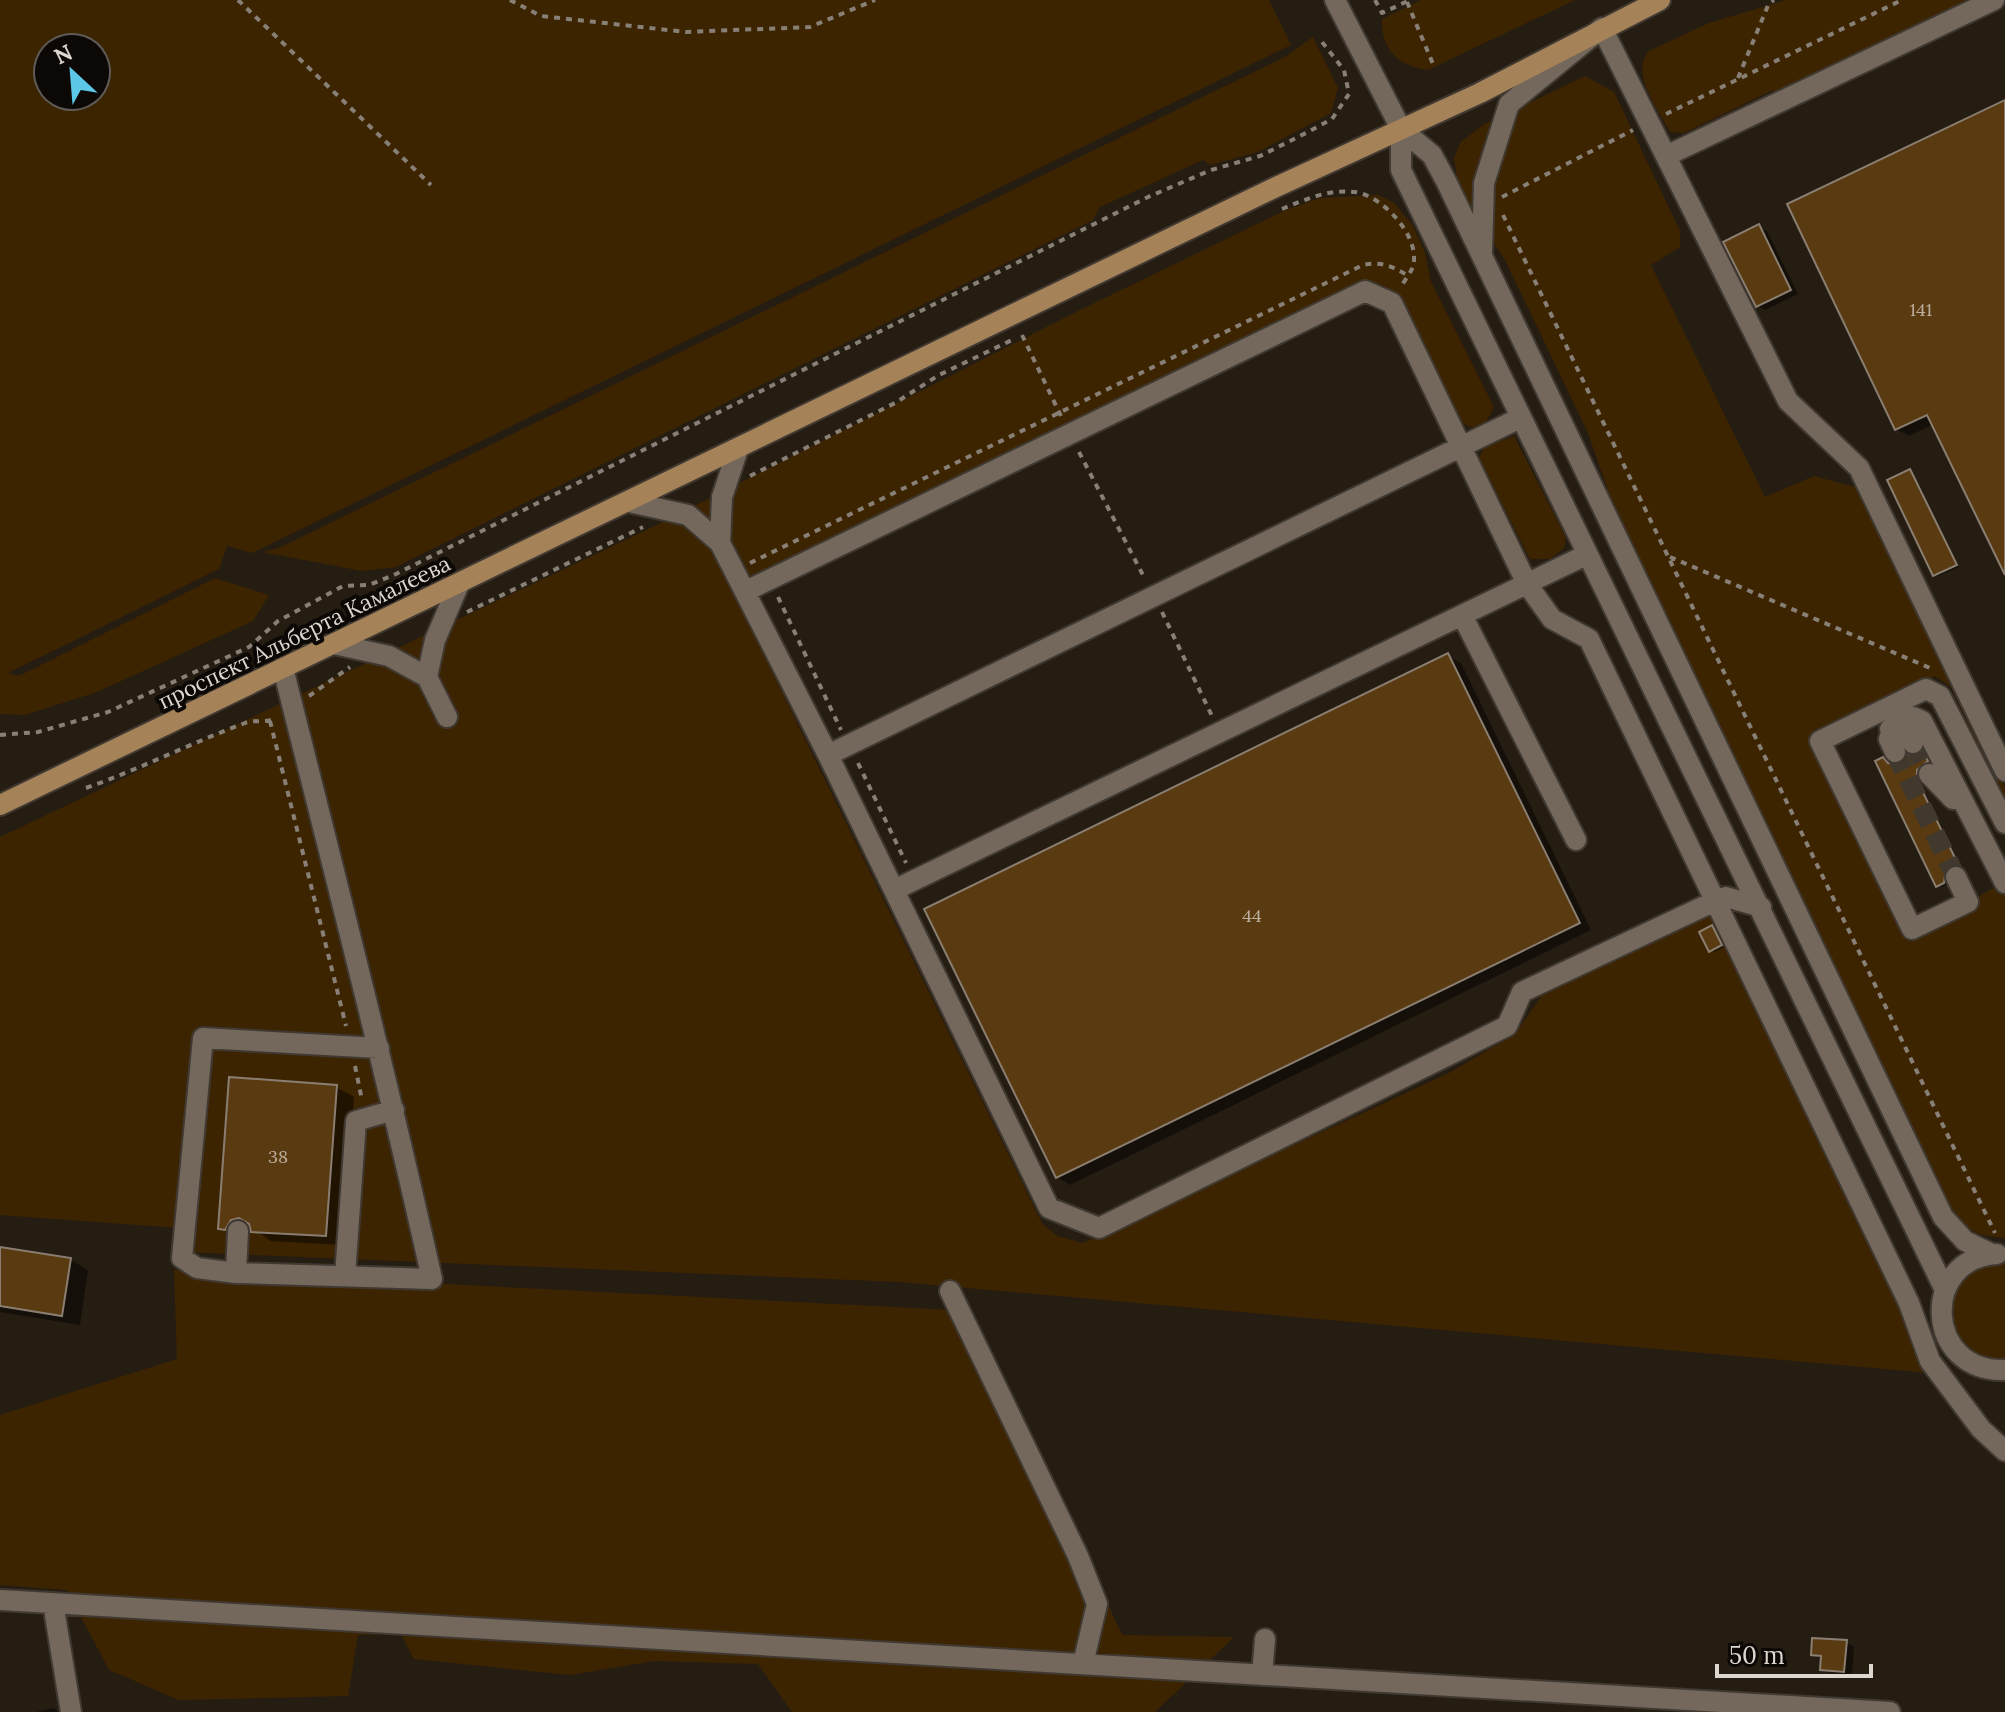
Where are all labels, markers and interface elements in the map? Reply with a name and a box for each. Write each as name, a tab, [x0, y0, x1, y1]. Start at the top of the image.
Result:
north arrow	[32, 32, 112, 112]
text: N	[49, 38, 77, 70]
house number: 141	[1910, 298, 1932, 321]
street label: проспект Альберта Камалеева	[153, 549, 455, 715]
house number: 44	[1242, 904, 1262, 927]
house number: 38	[268, 1145, 288, 1168]
scale bar	[1717, 1628, 1871, 1678]
text: 50 m	[1729, 1640, 1785, 1671]

